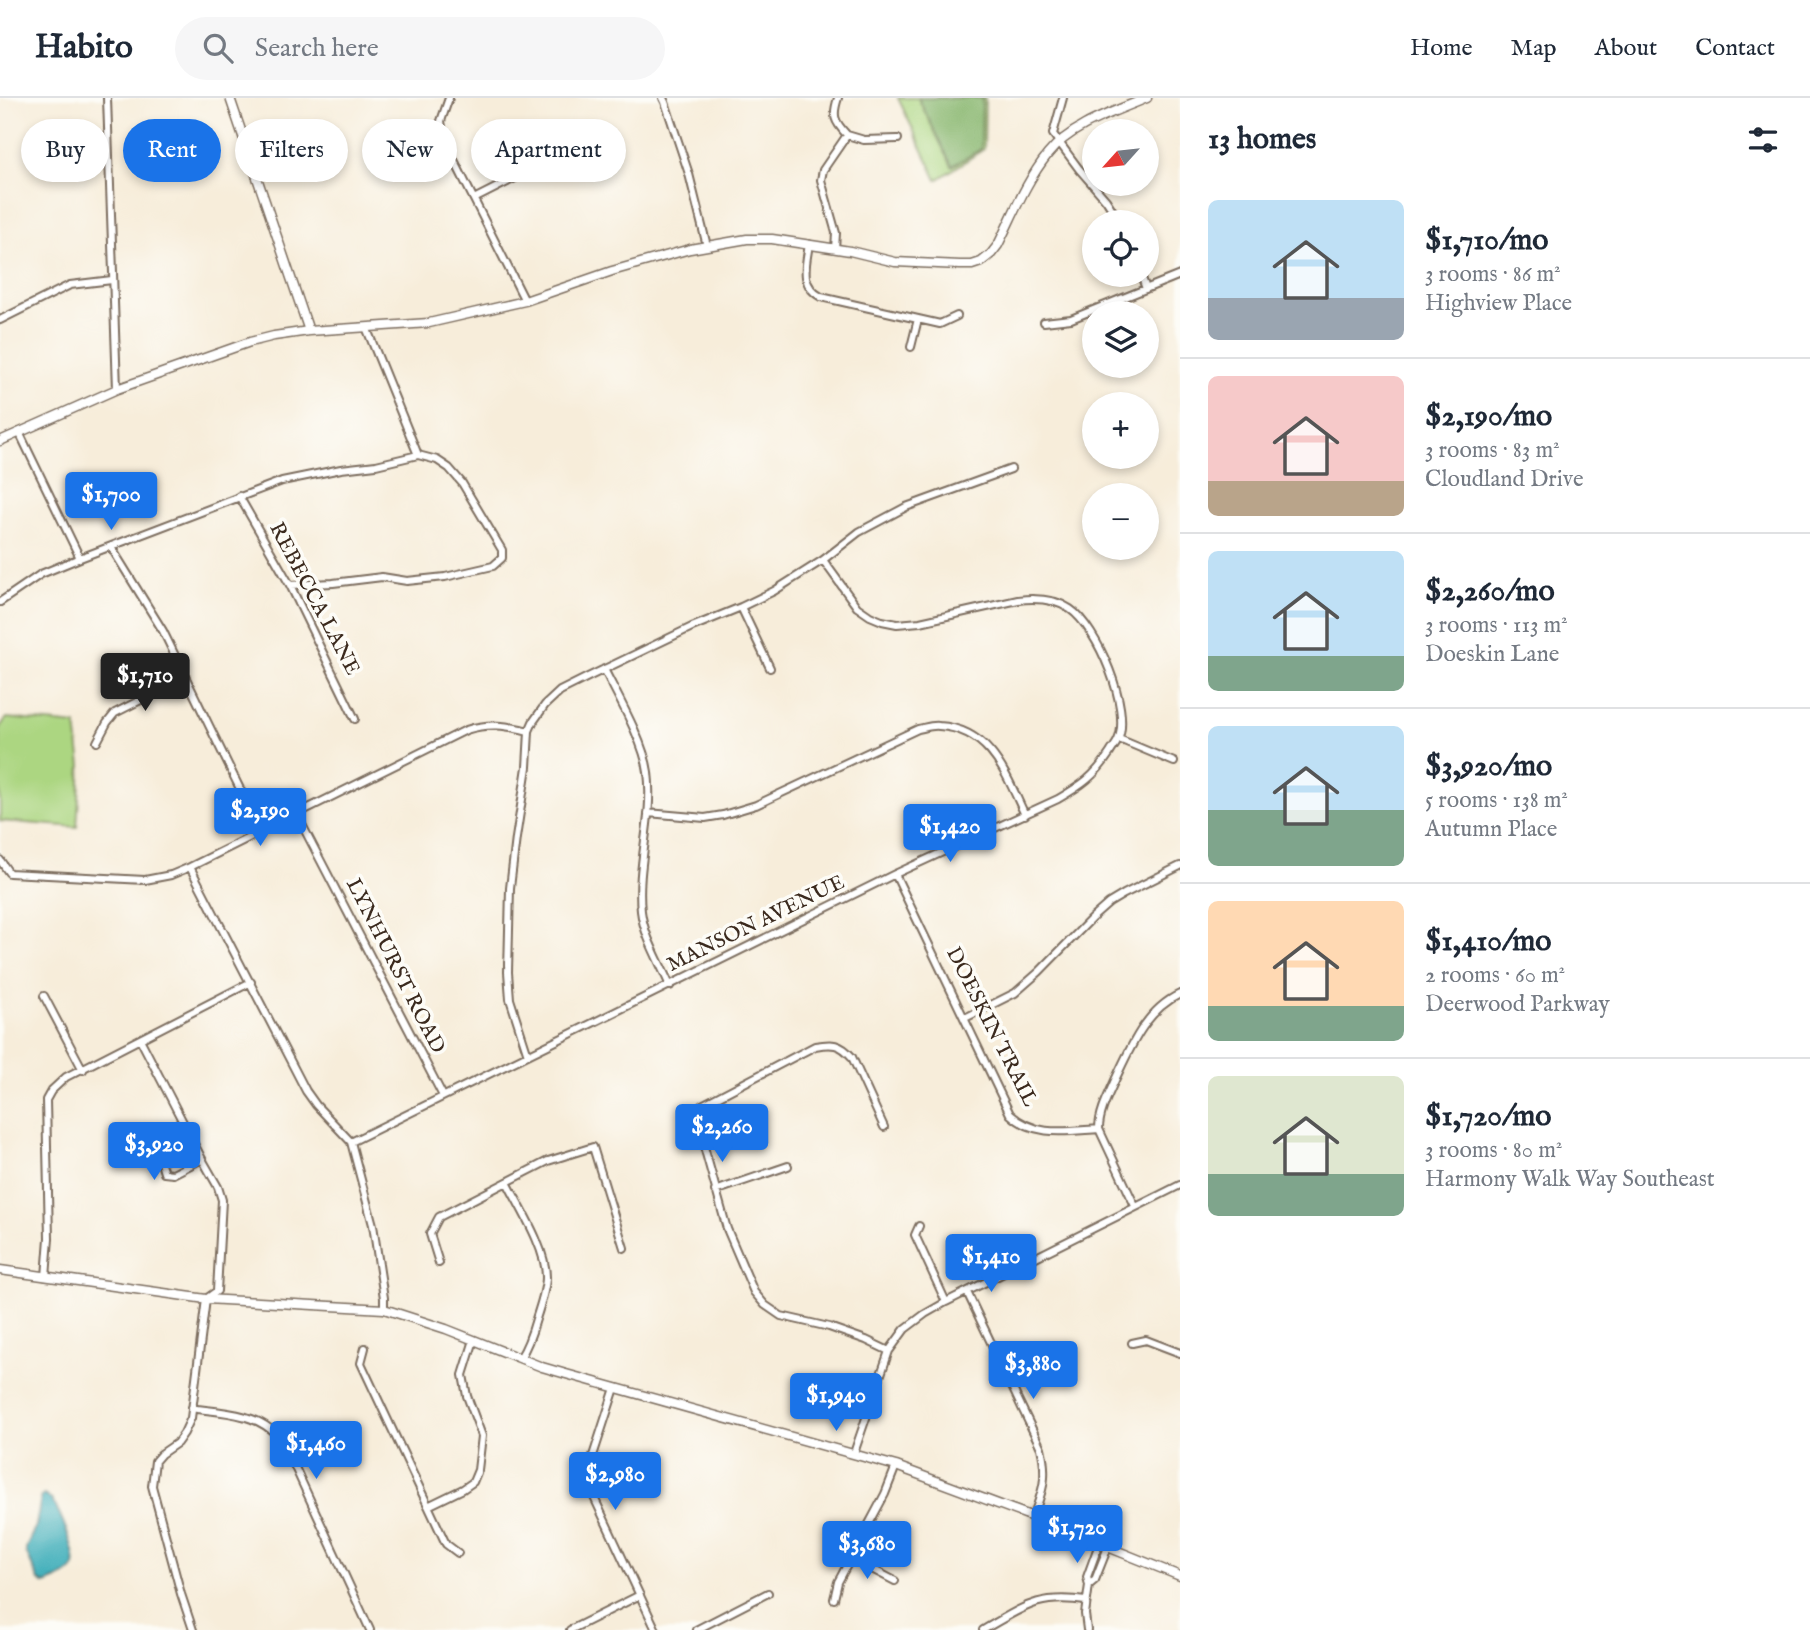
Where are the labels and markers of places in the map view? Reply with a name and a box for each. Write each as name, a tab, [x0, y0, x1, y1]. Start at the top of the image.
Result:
pin: $1,700	[54, 472, 168, 532]
pin: $1,710	[88, 654, 202, 713]
pin: $2,190	[203, 788, 317, 848]
pin: $1,420	[893, 804, 1007, 864]
pin: $2,260	[665, 1104, 779, 1164]
pin: $3,920	[97, 1122, 211, 1182]
pin: $1,410	[934, 1234, 1048, 1294]
pin: $3,880	[976, 1342, 1090, 1401]
pin: $1,940	[779, 1374, 893, 1433]
pin: $1,460	[259, 1422, 373, 1481]
pin: $2,980	[558, 1452, 672, 1512]
pin: $1,720	[1020, 1506, 1134, 1565]
pin: $3,680	[810, 1522, 924, 1581]

